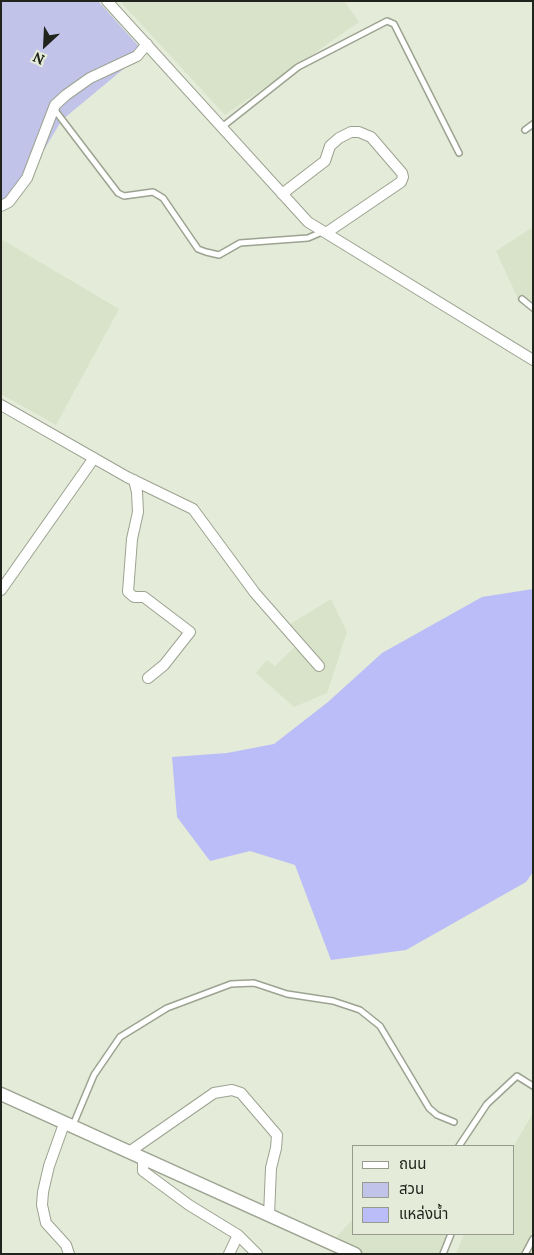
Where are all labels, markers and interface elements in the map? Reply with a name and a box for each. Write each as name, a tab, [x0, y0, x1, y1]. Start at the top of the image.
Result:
north arrow	[20, 20, 70, 70]
text: N	[30, 48, 47, 69]
legend	[352, 1145, 514, 1235]
text: ถนน	[399, 1154, 426, 1173]
text: สวน	[399, 1179, 424, 1198]
text: แหล่งน้ำ	[399, 1204, 448, 1223]

